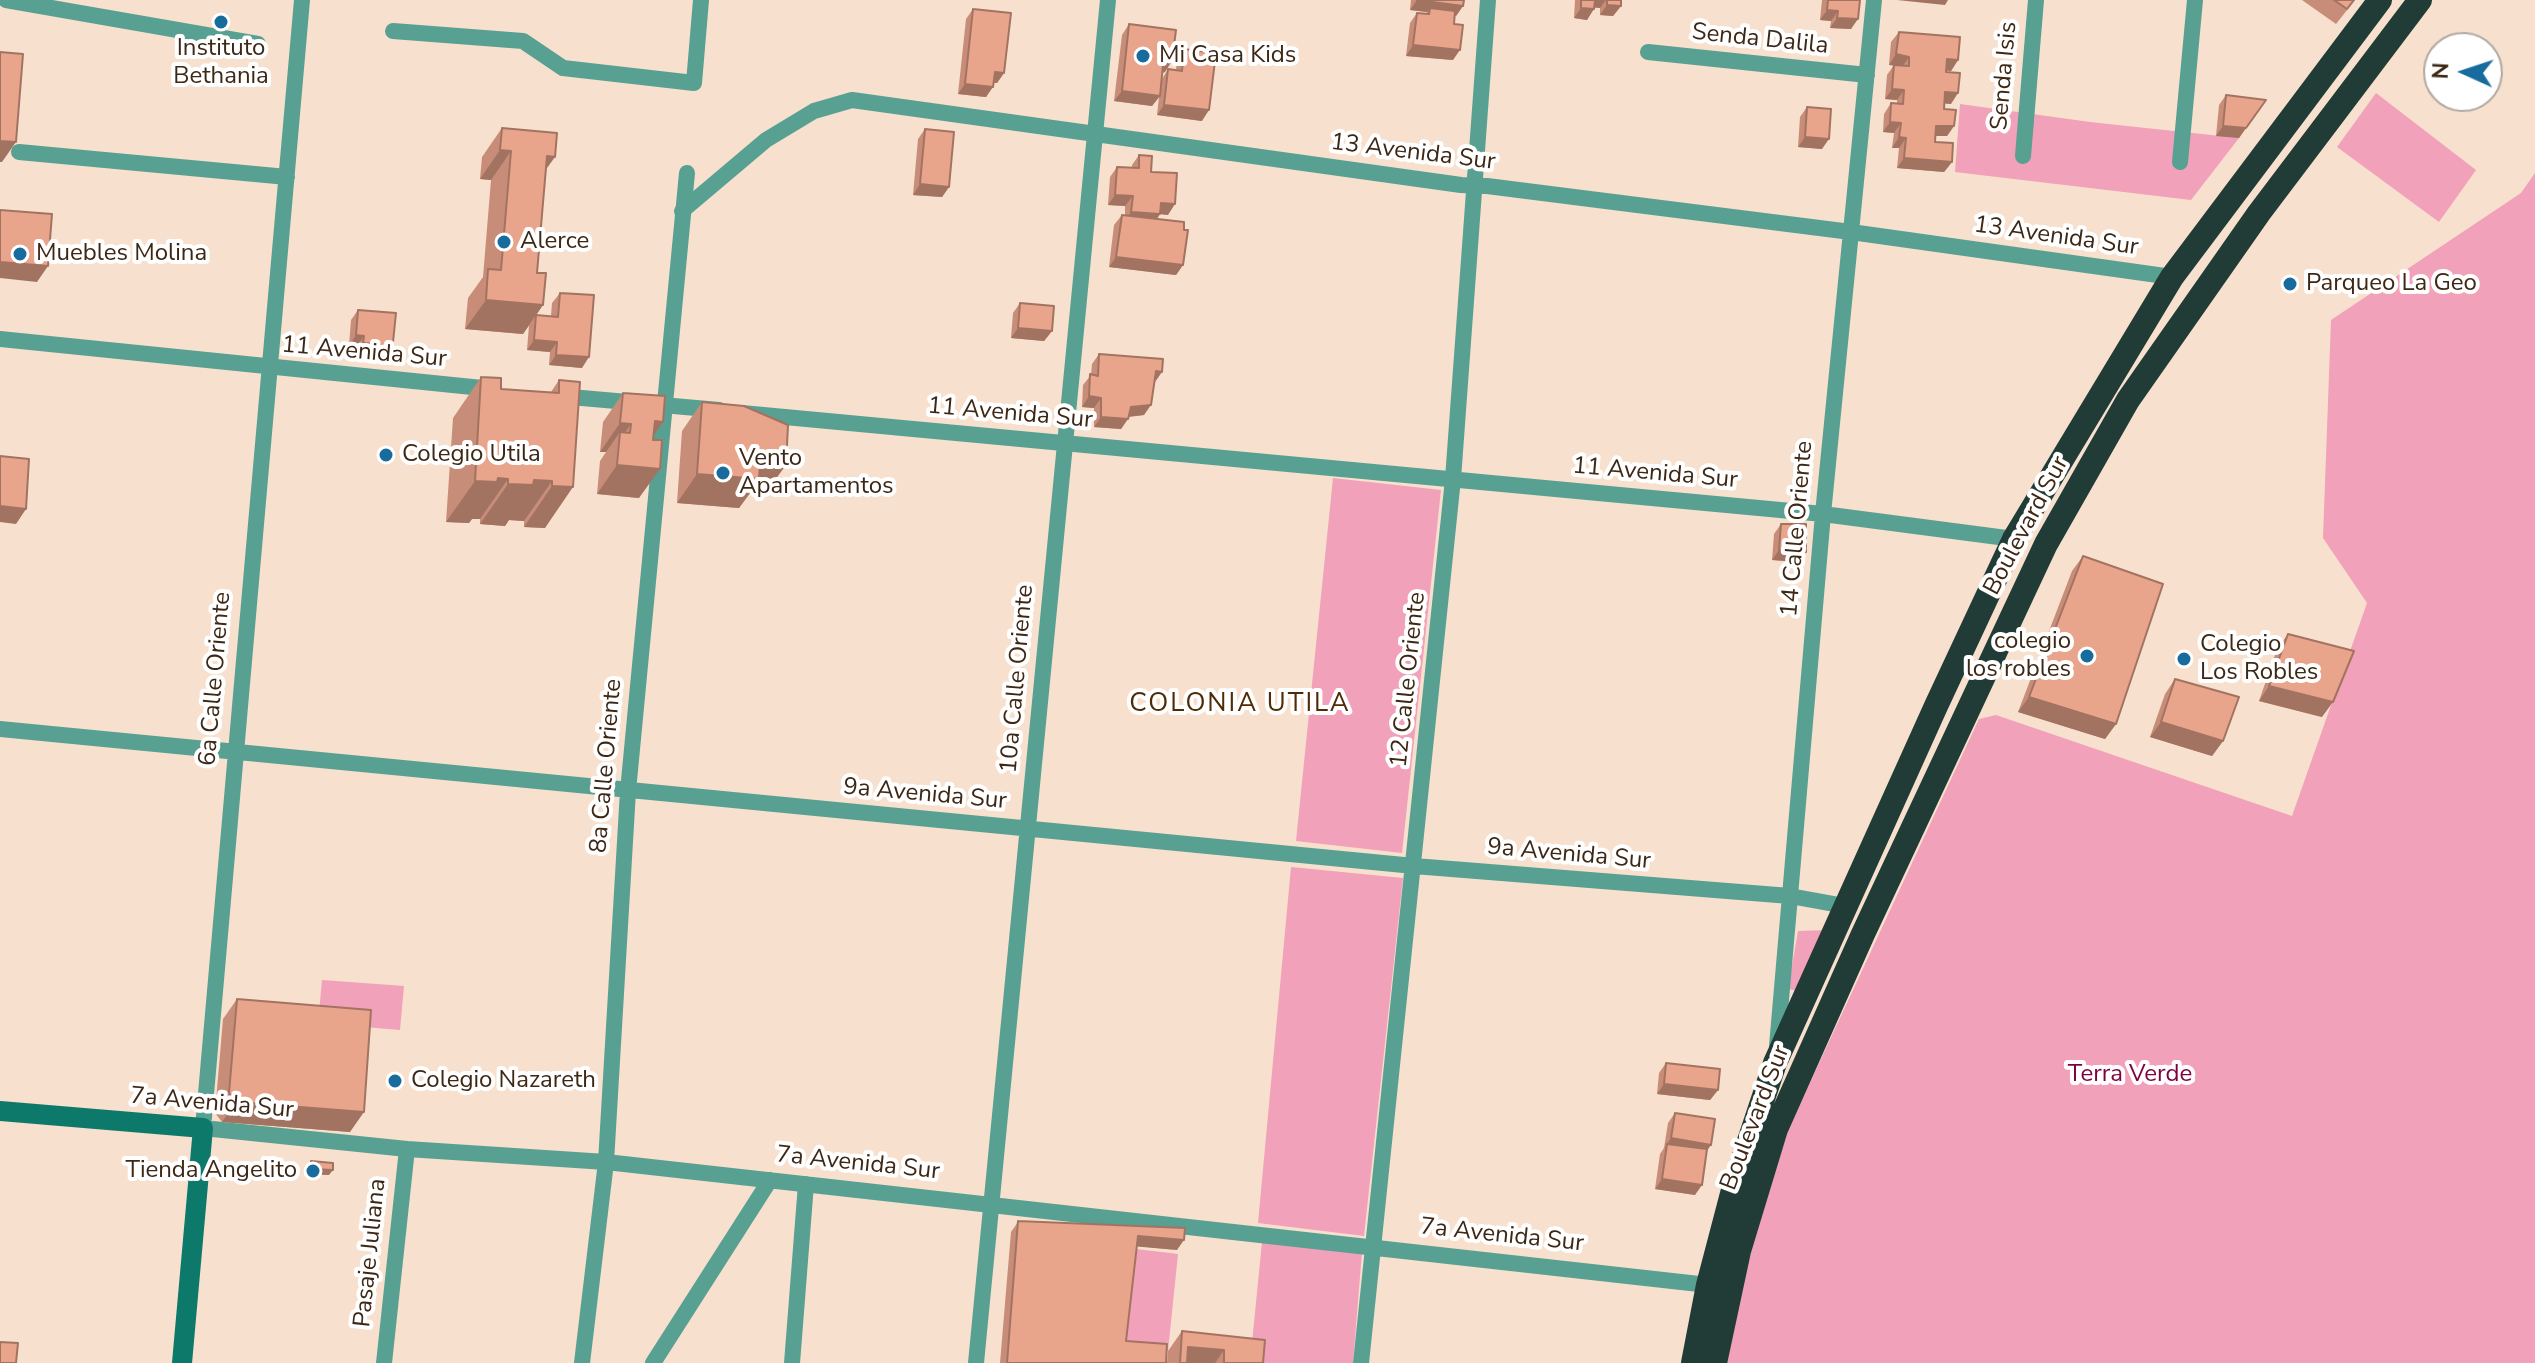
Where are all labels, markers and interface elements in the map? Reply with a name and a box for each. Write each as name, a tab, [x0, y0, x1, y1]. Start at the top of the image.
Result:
marker: Instituto Bethania	[212, 13, 230, 31]
street label: Senda Dalila	[1690, 19, 1830, 61]
street label: Senda Isis	[1986, 21, 2024, 131]
north arrow	[2423, 32, 2503, 112]
place label: Instituto Bethania	[173, 35, 269, 91]
place label: Mi Casa Kids	[1159, 42, 1296, 70]
marker: Mi Casa Kids	[1134, 47, 1152, 65]
text: N	[2426, 62, 2456, 80]
street label: 13 Avenida Sur	[1329, 129, 1497, 177]
street label: 13 Avenida Sur	[1972, 211, 2140, 263]
place label: Alerce	[520, 228, 589, 256]
marker: Alerce	[495, 233, 513, 251]
place label: Muebles Molina	[36, 240, 207, 268]
marker: Muebles Molina	[11, 245, 29, 263]
place label: Parqueo La Geo	[2306, 270, 2477, 298]
marker: Parqueo La Geo	[2281, 275, 2299, 293]
street label: 11 Avenida Sur	[280, 331, 448, 375]
street label: 11 Avenida Sur	[926, 392, 1094, 436]
street label: 14 Calle Oriente	[1776, 440, 1820, 618]
place label: Colegio Utila	[402, 441, 541, 469]
place label: Vento Apartamentos	[739, 445, 894, 501]
marker: Colegio Utila	[377, 446, 395, 464]
street label: 11 Avenida Sur	[1571, 452, 1739, 496]
street label: Boulevard Sur	[1978, 452, 2076, 600]
marker: Vento Apartamentos	[714, 464, 732, 482]
street label: 10a Calle Oriente	[995, 584, 1041, 774]
street label: 6a Calle Oriente	[194, 591, 238, 767]
street label: 12 Calle Oriente	[1385, 591, 1433, 769]
place label: colegio los robles	[1966, 628, 2071, 684]
place label: Colegio Los Robles	[2200, 631, 2318, 687]
marker: colegio los robles	[2078, 647, 2096, 665]
marker: Colegio Los Robles	[2175, 650, 2193, 668]
street label: 8a Calle Oriente	[585, 678, 629, 854]
district label: COLONIA UTILA	[1129, 689, 1351, 721]
street label: 9a Avenida Sur	[842, 774, 1008, 816]
street label: 9a Avenida Sur	[1486, 834, 1652, 876]
street label: Boulevard Sur	[1715, 1041, 1797, 1195]
park label: Terra Verde	[2068, 1061, 2192, 1089]
place label: Colegio Nazareth	[411, 1067, 596, 1095]
marker: Colegio Nazareth	[386, 1072, 404, 1090]
street label: 7a Avenida Sur	[129, 1083, 295, 1125]
street label: 7a Avenida Sur	[775, 1141, 941, 1187]
place label: Tienda Angelito	[125, 1157, 297, 1185]
marker: Tienda Angelito	[304, 1162, 322, 1180]
street label: Pasaje Juliana	[349, 1177, 393, 1329]
street label: 7a Avenida Sur	[1419, 1213, 1585, 1259]

